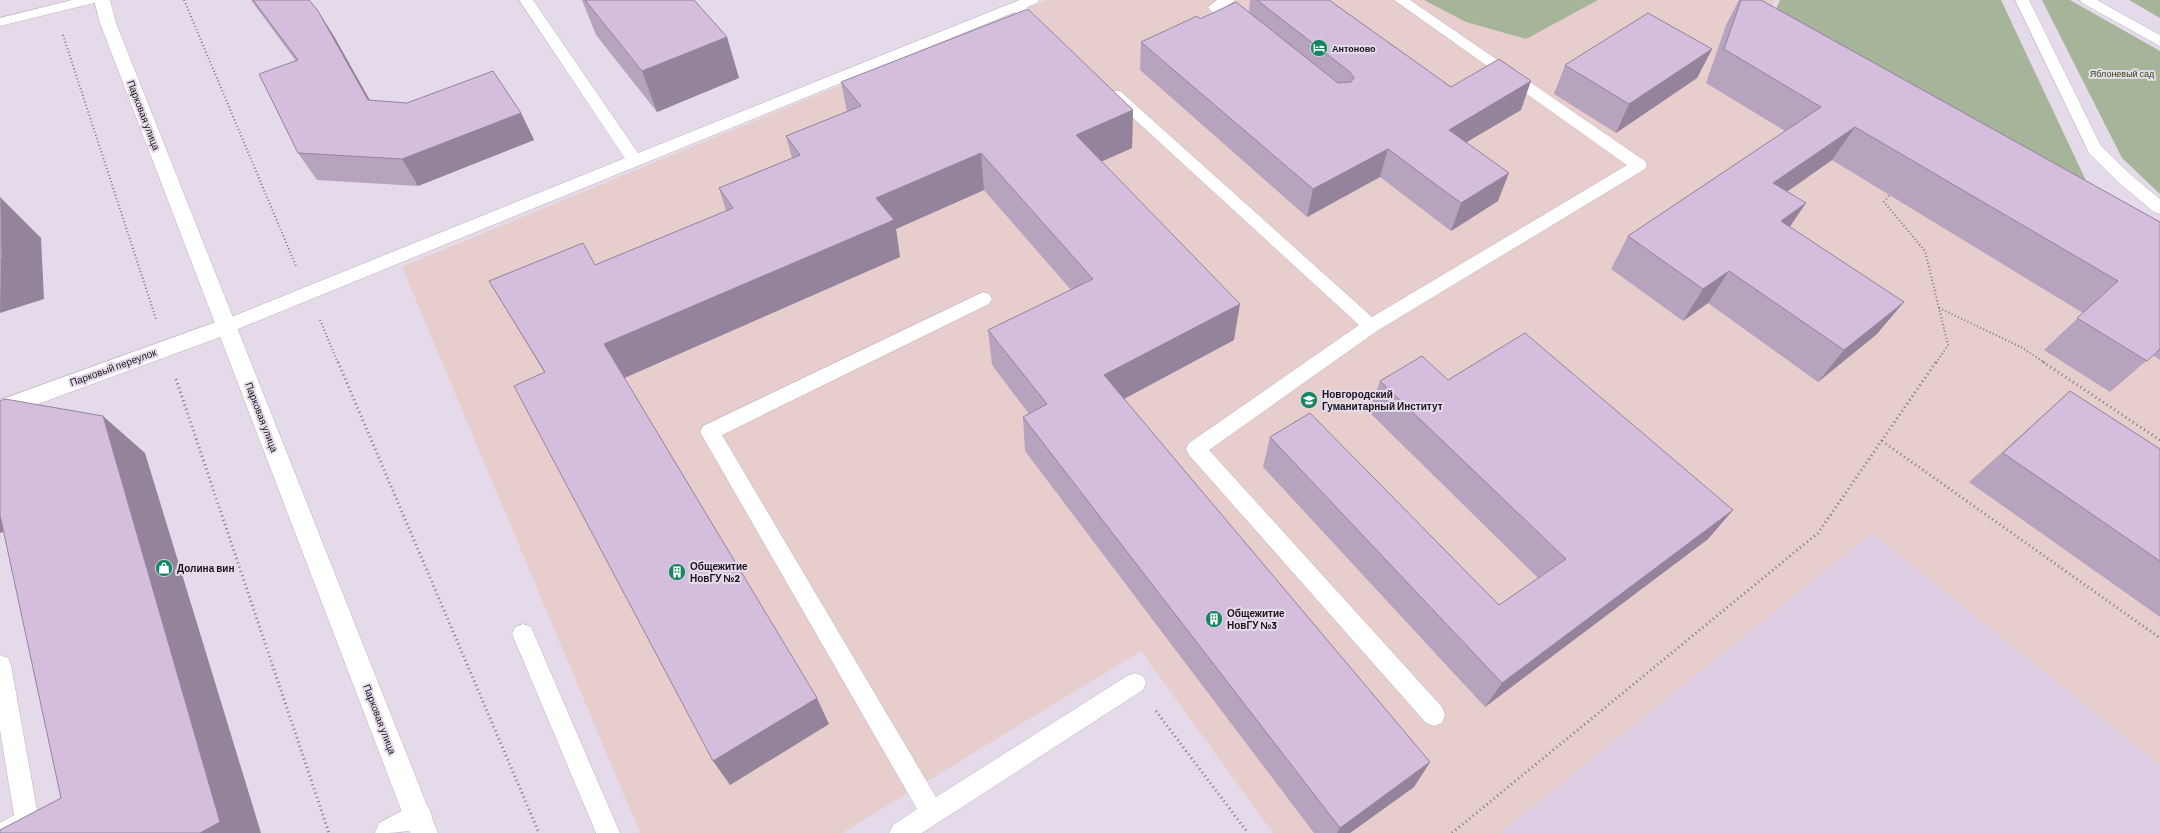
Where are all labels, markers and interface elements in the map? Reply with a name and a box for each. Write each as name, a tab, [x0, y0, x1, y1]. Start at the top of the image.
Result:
hotel icon: Антоново	[1309, 38, 1329, 58]
place label: Антоново	[1332, 43, 1376, 54]
park label: Яблоневый сад	[2090, 68, 2155, 79]
street label: Парковая улица	[125, 78, 163, 152]
street label: Парковый переулок	[68, 346, 158, 388]
street label: Парковая улица	[243, 380, 281, 454]
place label: Новгородский Гуманитарный Институт	[1322, 388, 1443, 412]
school or university icon: Новгородский Гуманитарный Институт	[1299, 390, 1319, 410]
shop icon: Долина вин	[154, 558, 174, 578]
place label: Общежитие НовГУ №2	[690, 560, 748, 584]
place label: Долина вин	[177, 562, 235, 574]
building icon: Общежитие НовГУ №2	[667, 562, 687, 582]
place label: Общежитие НовГУ №3	[1227, 607, 1285, 631]
building icon: Общежитие НовГУ №3	[1204, 609, 1224, 629]
street label: Парковая улица	[361, 682, 399, 756]

